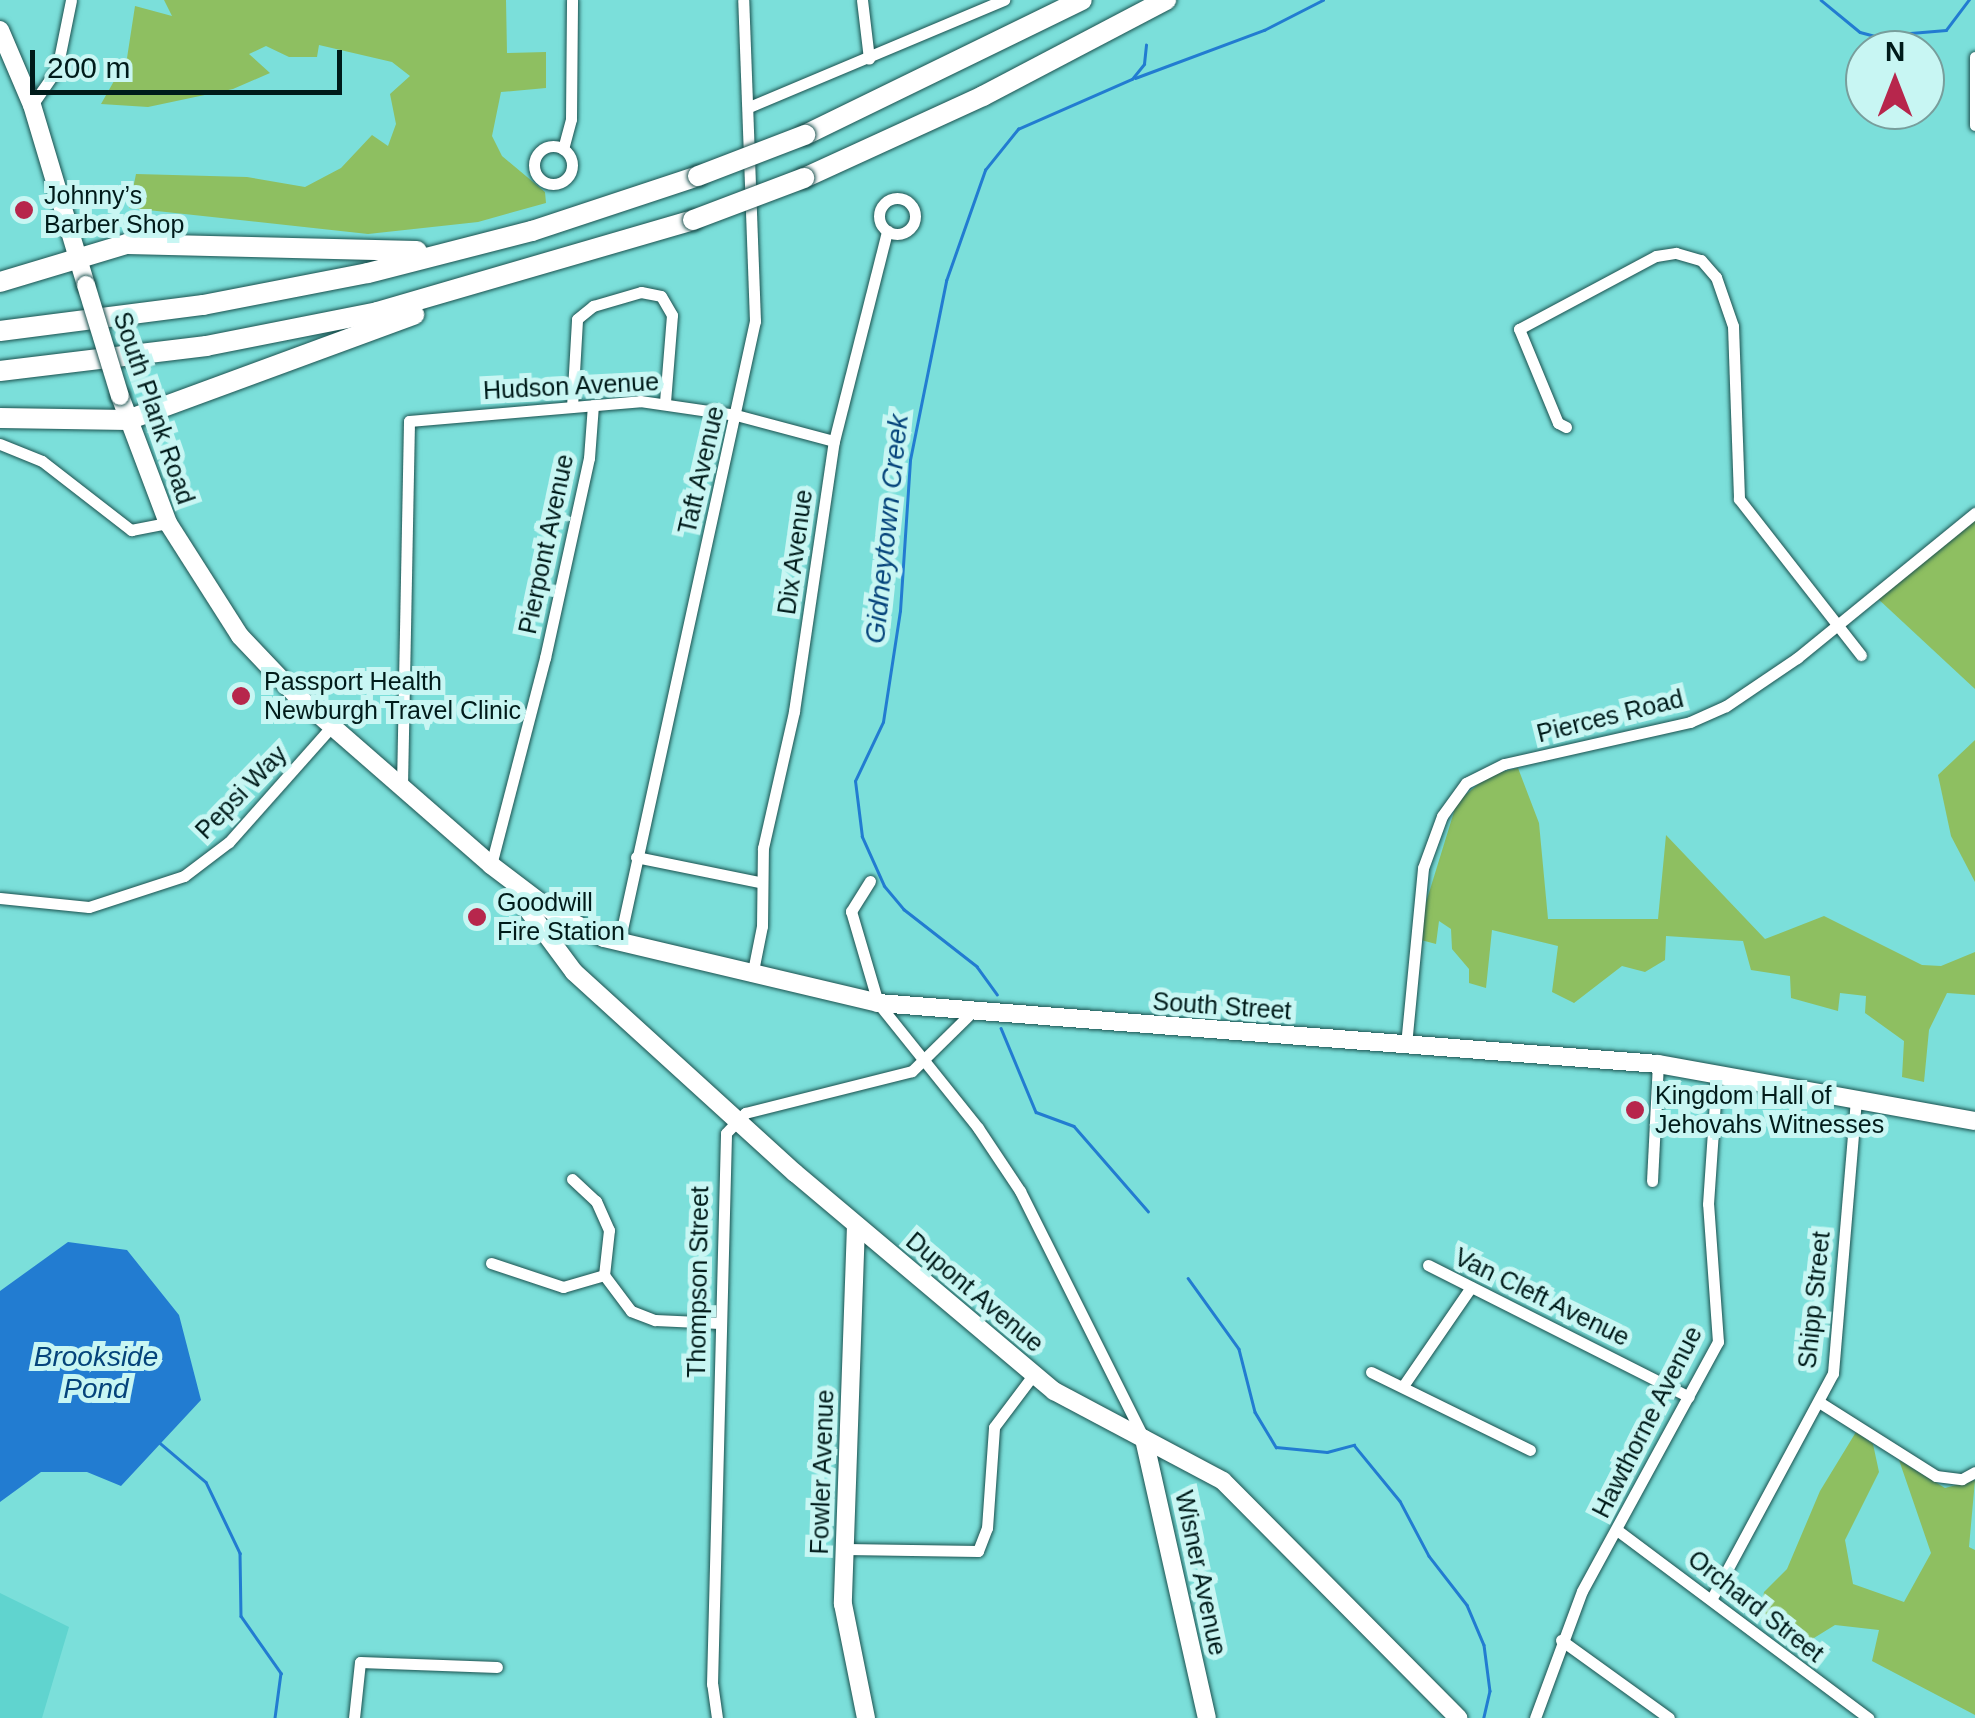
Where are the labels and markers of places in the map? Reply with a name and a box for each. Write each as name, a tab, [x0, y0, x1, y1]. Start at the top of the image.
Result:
place label: Johnny’s Barber Shop	[44, 181, 184, 240]
marker: Johnny’s Barber Shop	[13, 199, 35, 221]
place label: Passport Health Newburgh Travel Clinic	[264, 667, 521, 726]
marker: Passport Health Newburgh Travel Clinic	[228, 683, 254, 709]
place label: Goodwill Fire Station	[497, 888, 625, 947]
marker: Goodwill Fire Station	[466, 906, 488, 928]
place label: Kingdom Hall of Jehovahs Witnesses	[1655, 1081, 1884, 1140]
marker: Kingdom Hall of Jehovahs Witnesses	[1624, 1099, 1646, 1121]

